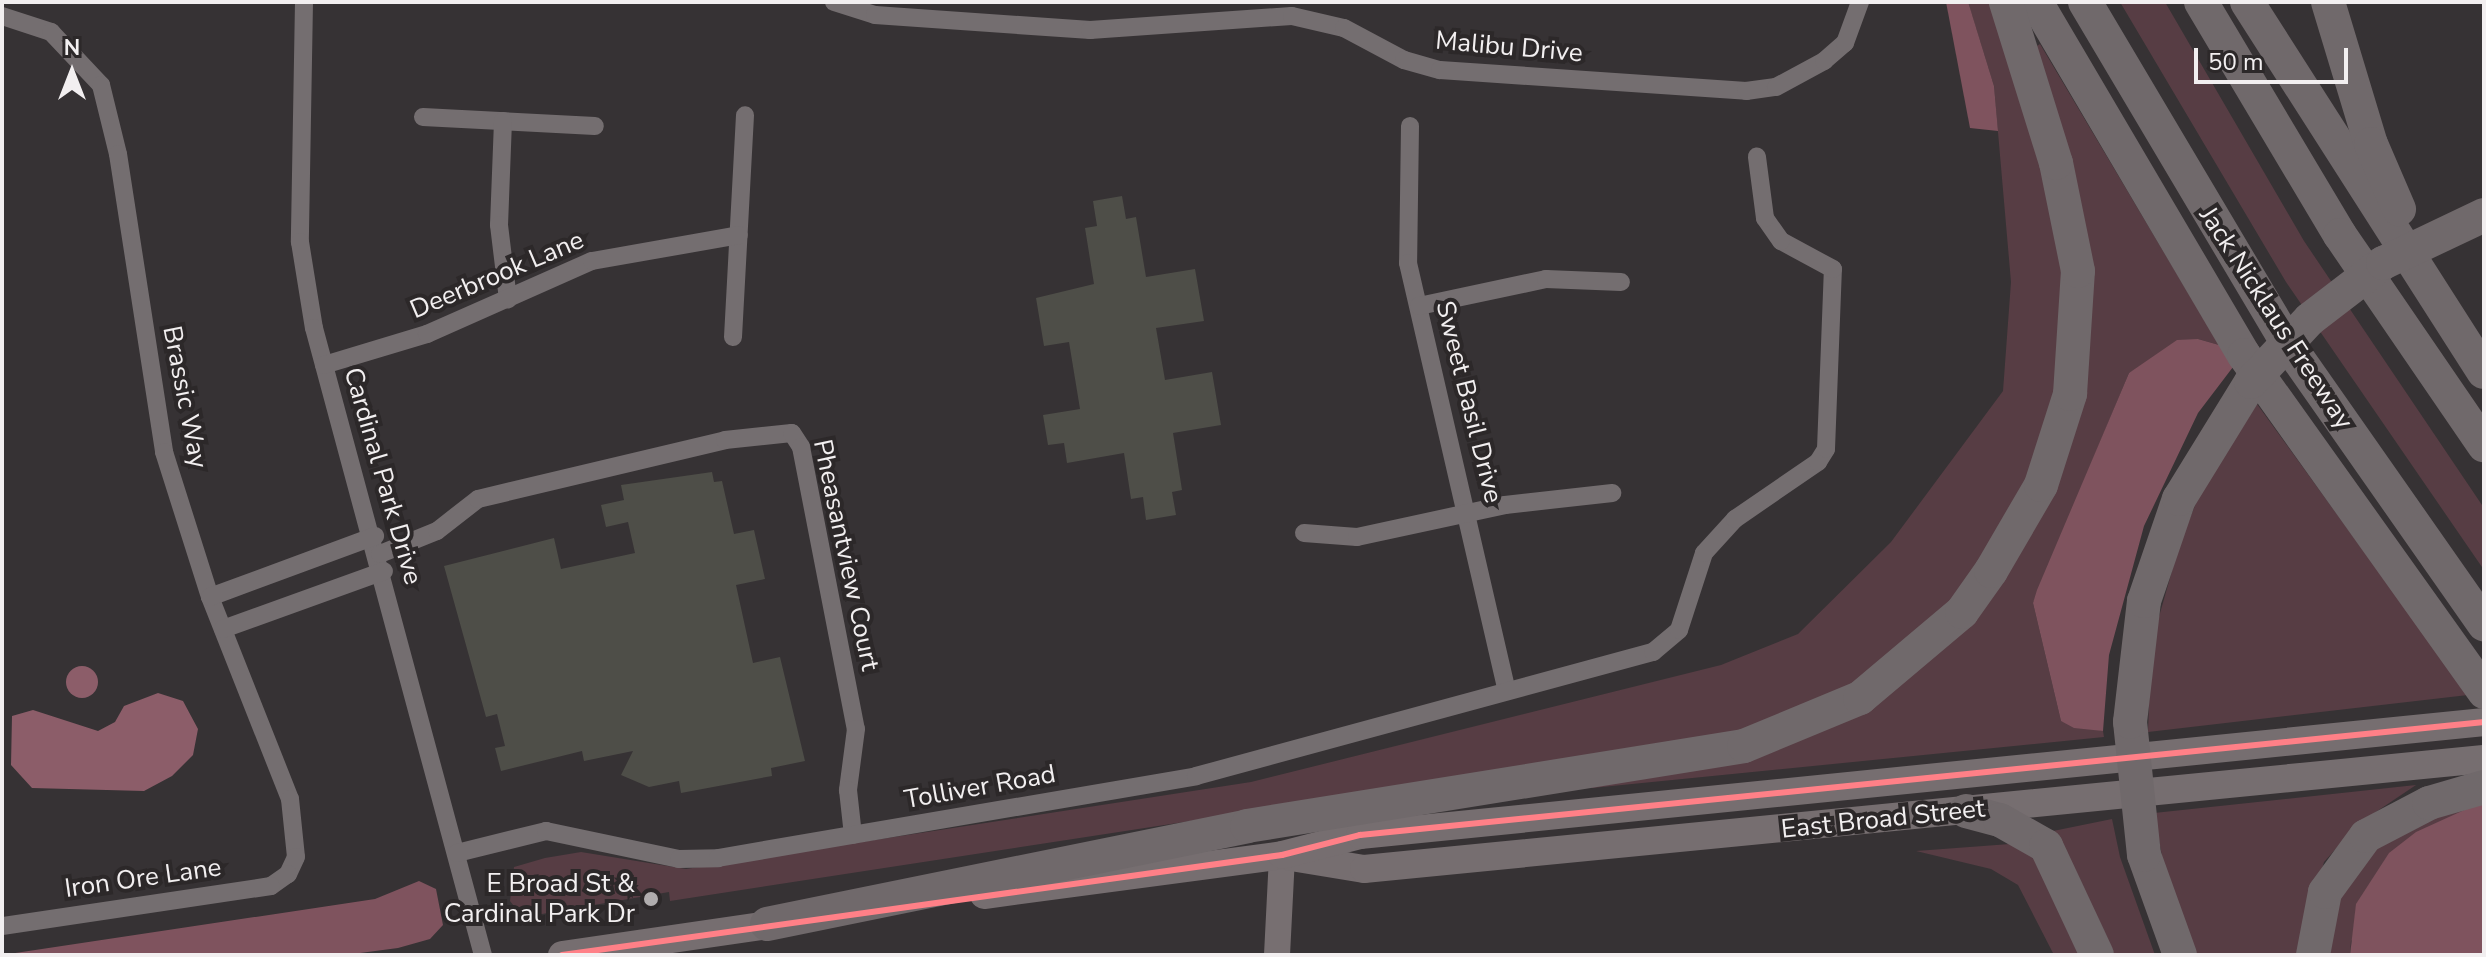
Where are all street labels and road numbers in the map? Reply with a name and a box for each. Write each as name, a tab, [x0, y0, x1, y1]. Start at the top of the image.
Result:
street label: Malibu Drive	[1434, 25, 1584, 69]
street label: Jack Nicklaus Freeway	[2192, 201, 2360, 435]
street label: Deerbrook Lane	[405, 224, 589, 326]
street label: Sweet Basil Drive	[1429, 298, 1509, 506]
street label: Brassic Way	[156, 323, 214, 471]
street label: Cardinal Park Drive	[337, 364, 429, 588]
street label: Pheasantview Court	[806, 437, 886, 673]
street label: Tolliver Road	[902, 758, 1058, 816]
street label: East Broad Street	[1780, 793, 1986, 845]
street label: Iron Ore Lane	[63, 852, 223, 904]

